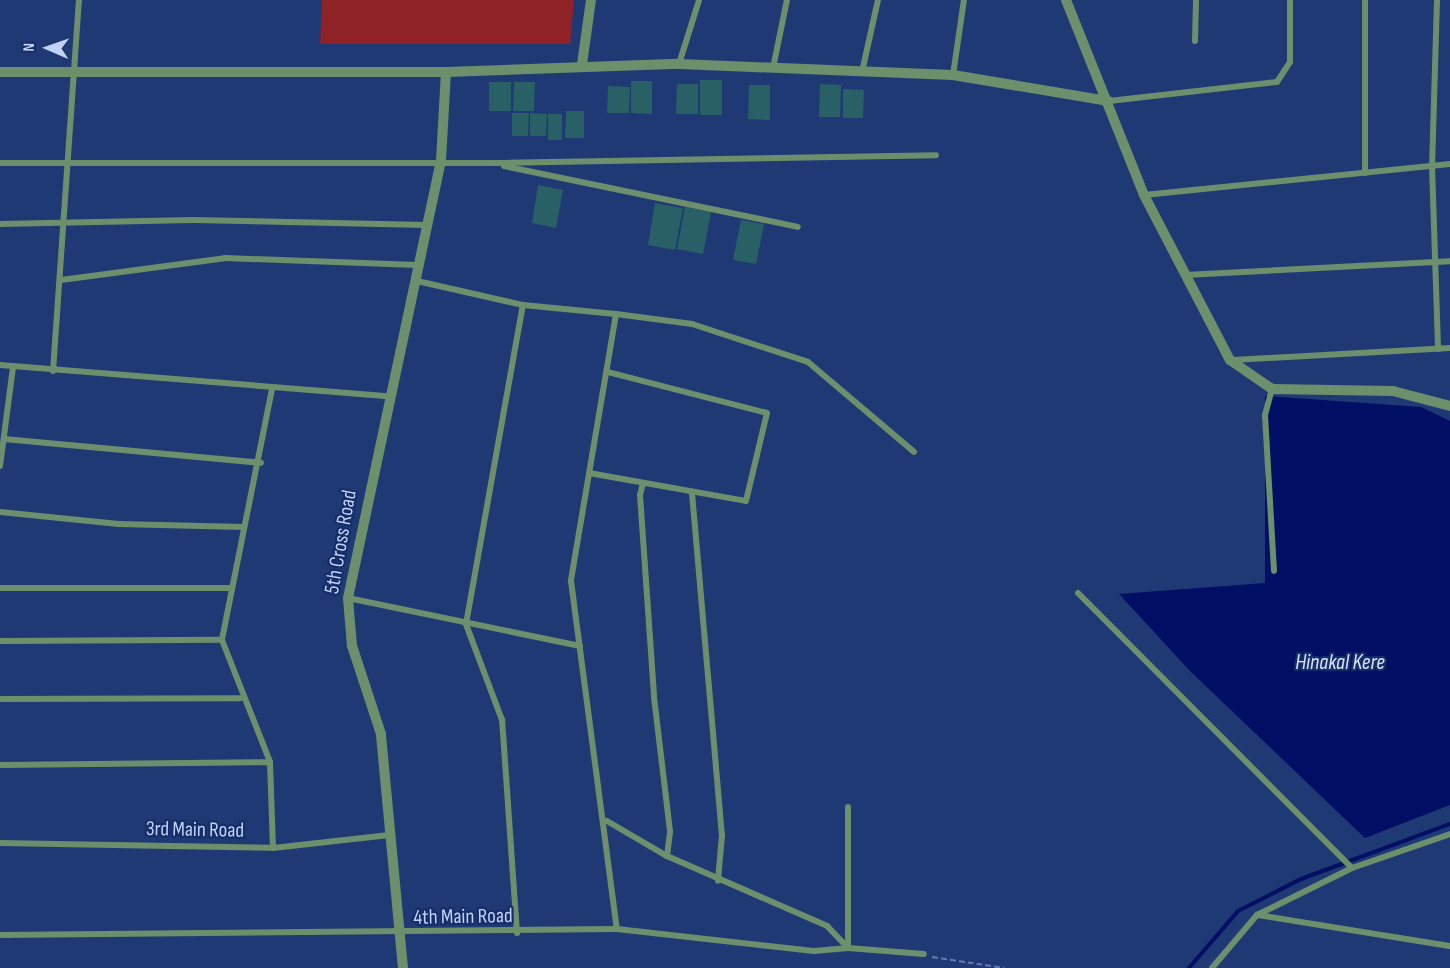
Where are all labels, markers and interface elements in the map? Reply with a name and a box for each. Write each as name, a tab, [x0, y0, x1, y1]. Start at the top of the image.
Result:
north arrow	[18, 18, 78, 78]
text: N	[20, 43, 39, 52]
street label: 5th Cross Road	[319, 488, 363, 596]
water label: Hinakal Kere	[1295, 650, 1385, 676]
street label: 3rd Main Road	[146, 817, 244, 843]
street label: 4th Main Road	[413, 904, 513, 930]

